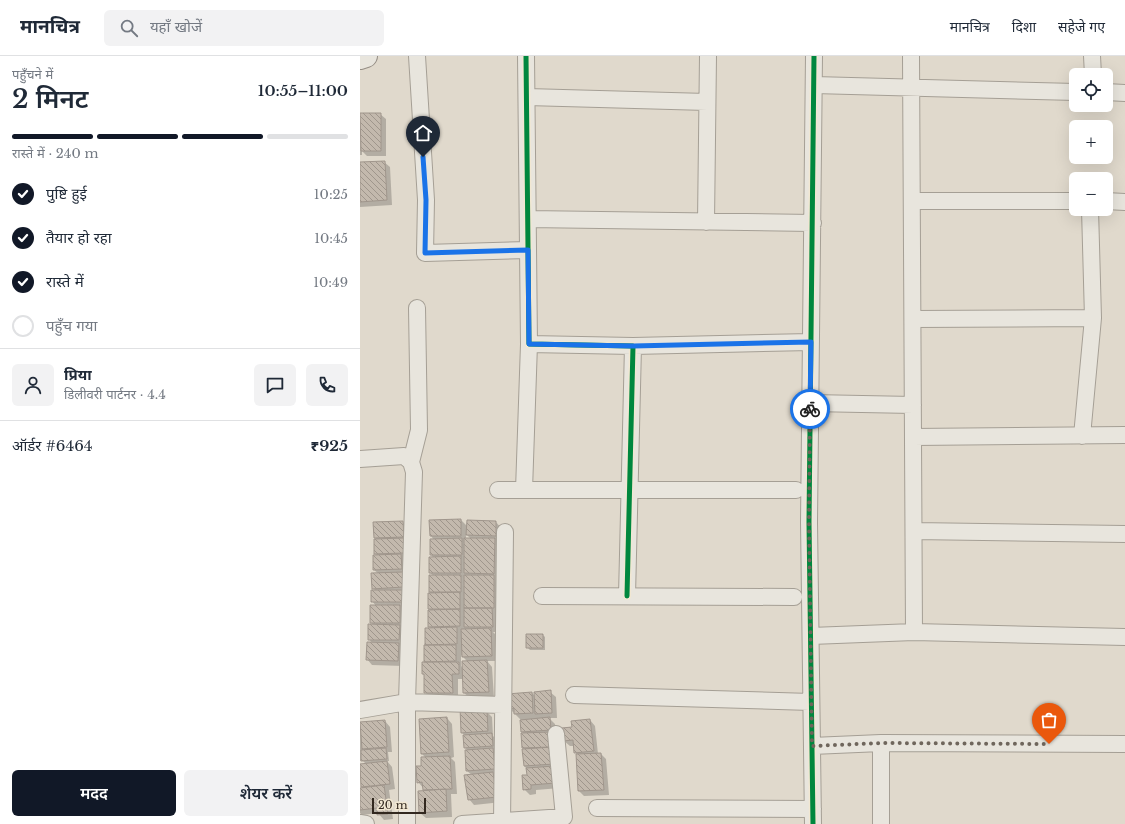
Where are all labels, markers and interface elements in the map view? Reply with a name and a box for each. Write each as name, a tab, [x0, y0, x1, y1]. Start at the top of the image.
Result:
search box	[104, 10, 384, 46]
text: मानचित्र	[20, 15, 80, 38]
icon: search	[118, 17, 140, 39]
text: यहाँ खोजें	[150, 17, 202, 36]
text: मानचित्र	[950, 18, 990, 36]
text: दिशा	[1012, 18, 1036, 36]
text: सहेजे गए	[1058, 18, 1105, 36]
text: पहुँचने में	[12, 66, 53, 83]
map controls	[1069, 68, 1113, 216]
button: locate	[1069, 68, 1113, 112]
text: 10:55–11:00	[258, 81, 348, 100]
text: 2 मिनट	[12, 83, 89, 115]
pin	[406, 116, 440, 157]
button: +	[1069, 120, 1113, 164]
icon: home	[412, 122, 434, 144]
text: रास्ते में · 240 m	[12, 145, 98, 162]
button: −	[1069, 172, 1113, 216]
icon: check	[12, 183, 34, 205]
text: पुष्टि हुई	[46, 184, 87, 203]
text: 10:25	[314, 186, 348, 203]
icon: check	[12, 227, 34, 249]
text: तैयार हो रहा	[46, 228, 112, 247]
text: 10:45	[314, 230, 348, 247]
icon: check	[12, 271, 34, 293]
text: रास्ते में	[46, 272, 84, 291]
text: 10:49	[313, 274, 348, 291]
text: पहुँच गया	[46, 316, 97, 335]
button: person	[12, 364, 54, 406]
button: chat	[254, 364, 296, 406]
button: phone	[306, 364, 348, 406]
text: प्रिया	[64, 365, 92, 384]
text: डिलीवरी पार्टनर · 4.4	[64, 386, 166, 403]
courier	[790, 389, 830, 429]
icon: bike	[799, 398, 821, 420]
text: ऑर्डर #6464	[12, 436, 93, 455]
text: ₹925	[311, 436, 348, 455]
pin	[1032, 703, 1066, 744]
icon: bag	[1038, 709, 1060, 731]
button: मदद	[12, 770, 176, 816]
button: शेयर करें	[184, 770, 348, 816]
scale bar	[372, 796, 426, 815]
text: 20 m	[378, 798, 408, 812]

